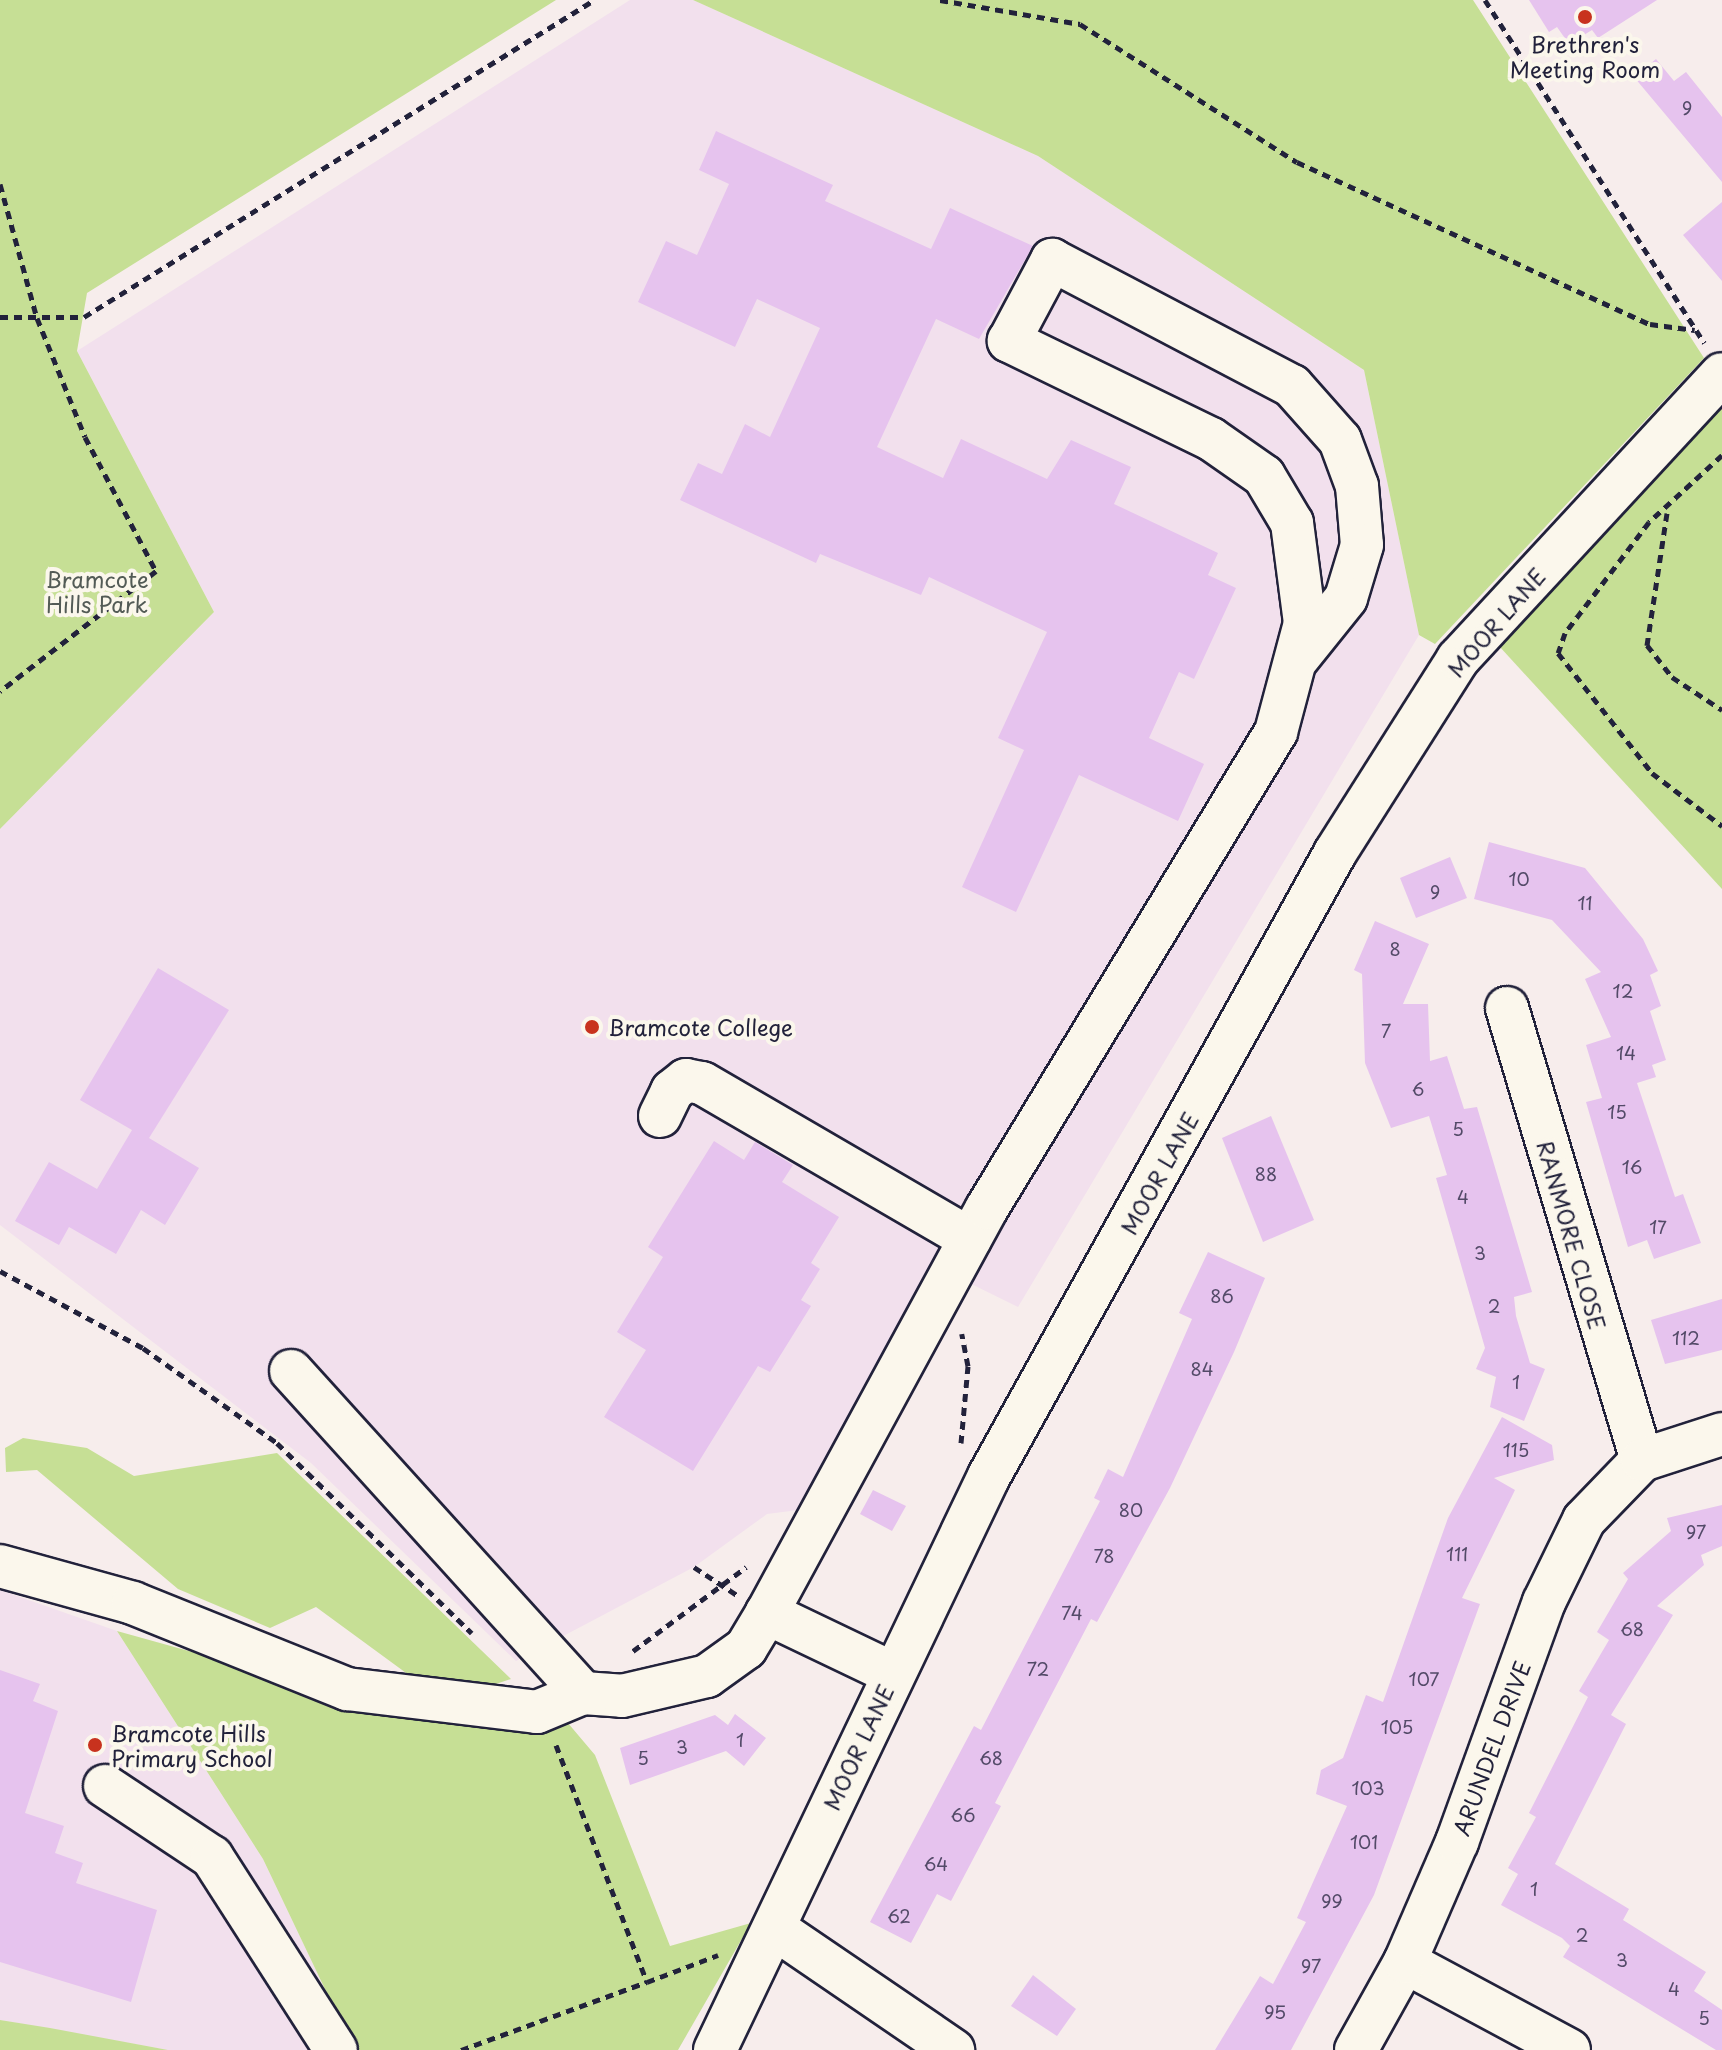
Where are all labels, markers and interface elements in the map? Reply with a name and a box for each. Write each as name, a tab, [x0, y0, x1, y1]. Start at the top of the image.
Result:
marker: Brethren's Meeting Room	[1576, 8, 1594, 26]
place label: Brethren's Meeting Room	[1510, 30, 1660, 82]
house number: 9	[1682, 97, 1692, 119]
street label: MOOR LANE	[1441, 561, 1551, 683]
park label: Bramcote Hills Park	[45, 565, 149, 616]
house number: 10	[1508, 868, 1530, 890]
house number: 9	[1430, 881, 1440, 903]
house number: 11	[1577, 892, 1593, 914]
house number: 8	[1389, 938, 1401, 960]
house number: 12	[1613, 980, 1633, 1002]
place label: Bramcote College	[608, 1014, 795, 1040]
marker: Bramcote College	[583, 1018, 601, 1036]
house number: 7	[1381, 1020, 1391, 1042]
house number: 14	[1616, 1042, 1636, 1064]
house number: 6	[1412, 1078, 1424, 1100]
house number: 15	[1607, 1101, 1627, 1123]
street label: MOOR LANE	[1114, 1106, 1204, 1240]
house number: 5	[1452, 1118, 1464, 1140]
street label: RANMORE CLOSE	[1532, 1137, 1612, 1333]
house number: 16	[1622, 1156, 1642, 1178]
house number: 88	[1255, 1163, 1277, 1185]
house number: 4	[1457, 1186, 1469, 1208]
house number: 17	[1649, 1216, 1667, 1238]
house number: 3	[1474, 1242, 1486, 1264]
house number: 86	[1210, 1285, 1234, 1307]
house number: 2	[1488, 1295, 1500, 1317]
house number: 112	[1672, 1327, 1700, 1349]
house number: 84	[1190, 1358, 1214, 1380]
house number: 1	[1512, 1371, 1520, 1393]
house number: 115	[1503, 1439, 1529, 1461]
house number: 80	[1119, 1499, 1143, 1521]
house number: 97	[1686, 1521, 1706, 1543]
house number: 111	[1446, 1543, 1468, 1565]
house number: 78	[1094, 1545, 1114, 1567]
house number: 74	[1061, 1602, 1083, 1624]
house number: 68	[1620, 1618, 1644, 1640]
street label: ARUNDEL DRIVE	[1447, 1657, 1535, 1839]
house number: 72	[1027, 1658, 1049, 1680]
house number: 107	[1409, 1668, 1439, 1690]
street label: MOOR LANE	[817, 1679, 899, 1815]
house number: 105	[1381, 1716, 1413, 1738]
place label: Bramcote Hills Primary School	[111, 1719, 273, 1770]
house number: 1	[736, 1729, 744, 1751]
marker: Bramcote Hills Primary School	[86, 1736, 104, 1754]
house number: 3	[676, 1736, 688, 1758]
house number: 5	[637, 1747, 649, 1769]
house number: 68	[979, 1747, 1003, 1769]
house number: 103	[1351, 1777, 1385, 1799]
house number: 66	[951, 1804, 975, 1826]
house number: 101	[1350, 1831, 1378, 1853]
house number: 64	[924, 1853, 948, 1875]
house number: 1	[1530, 1878, 1538, 1900]
house number: 99	[1321, 1890, 1343, 1912]
house number: 62	[887, 1905, 911, 1927]
house number: 2	[1576, 1924, 1588, 1946]
house number: 3	[1616, 1949, 1628, 1971]
house number: 97	[1301, 1955, 1321, 1977]
house number: 4	[1668, 1978, 1680, 2000]
house number: 95	[1264, 2001, 1286, 2023]
house number: 5	[1698, 2007, 1710, 2029]

